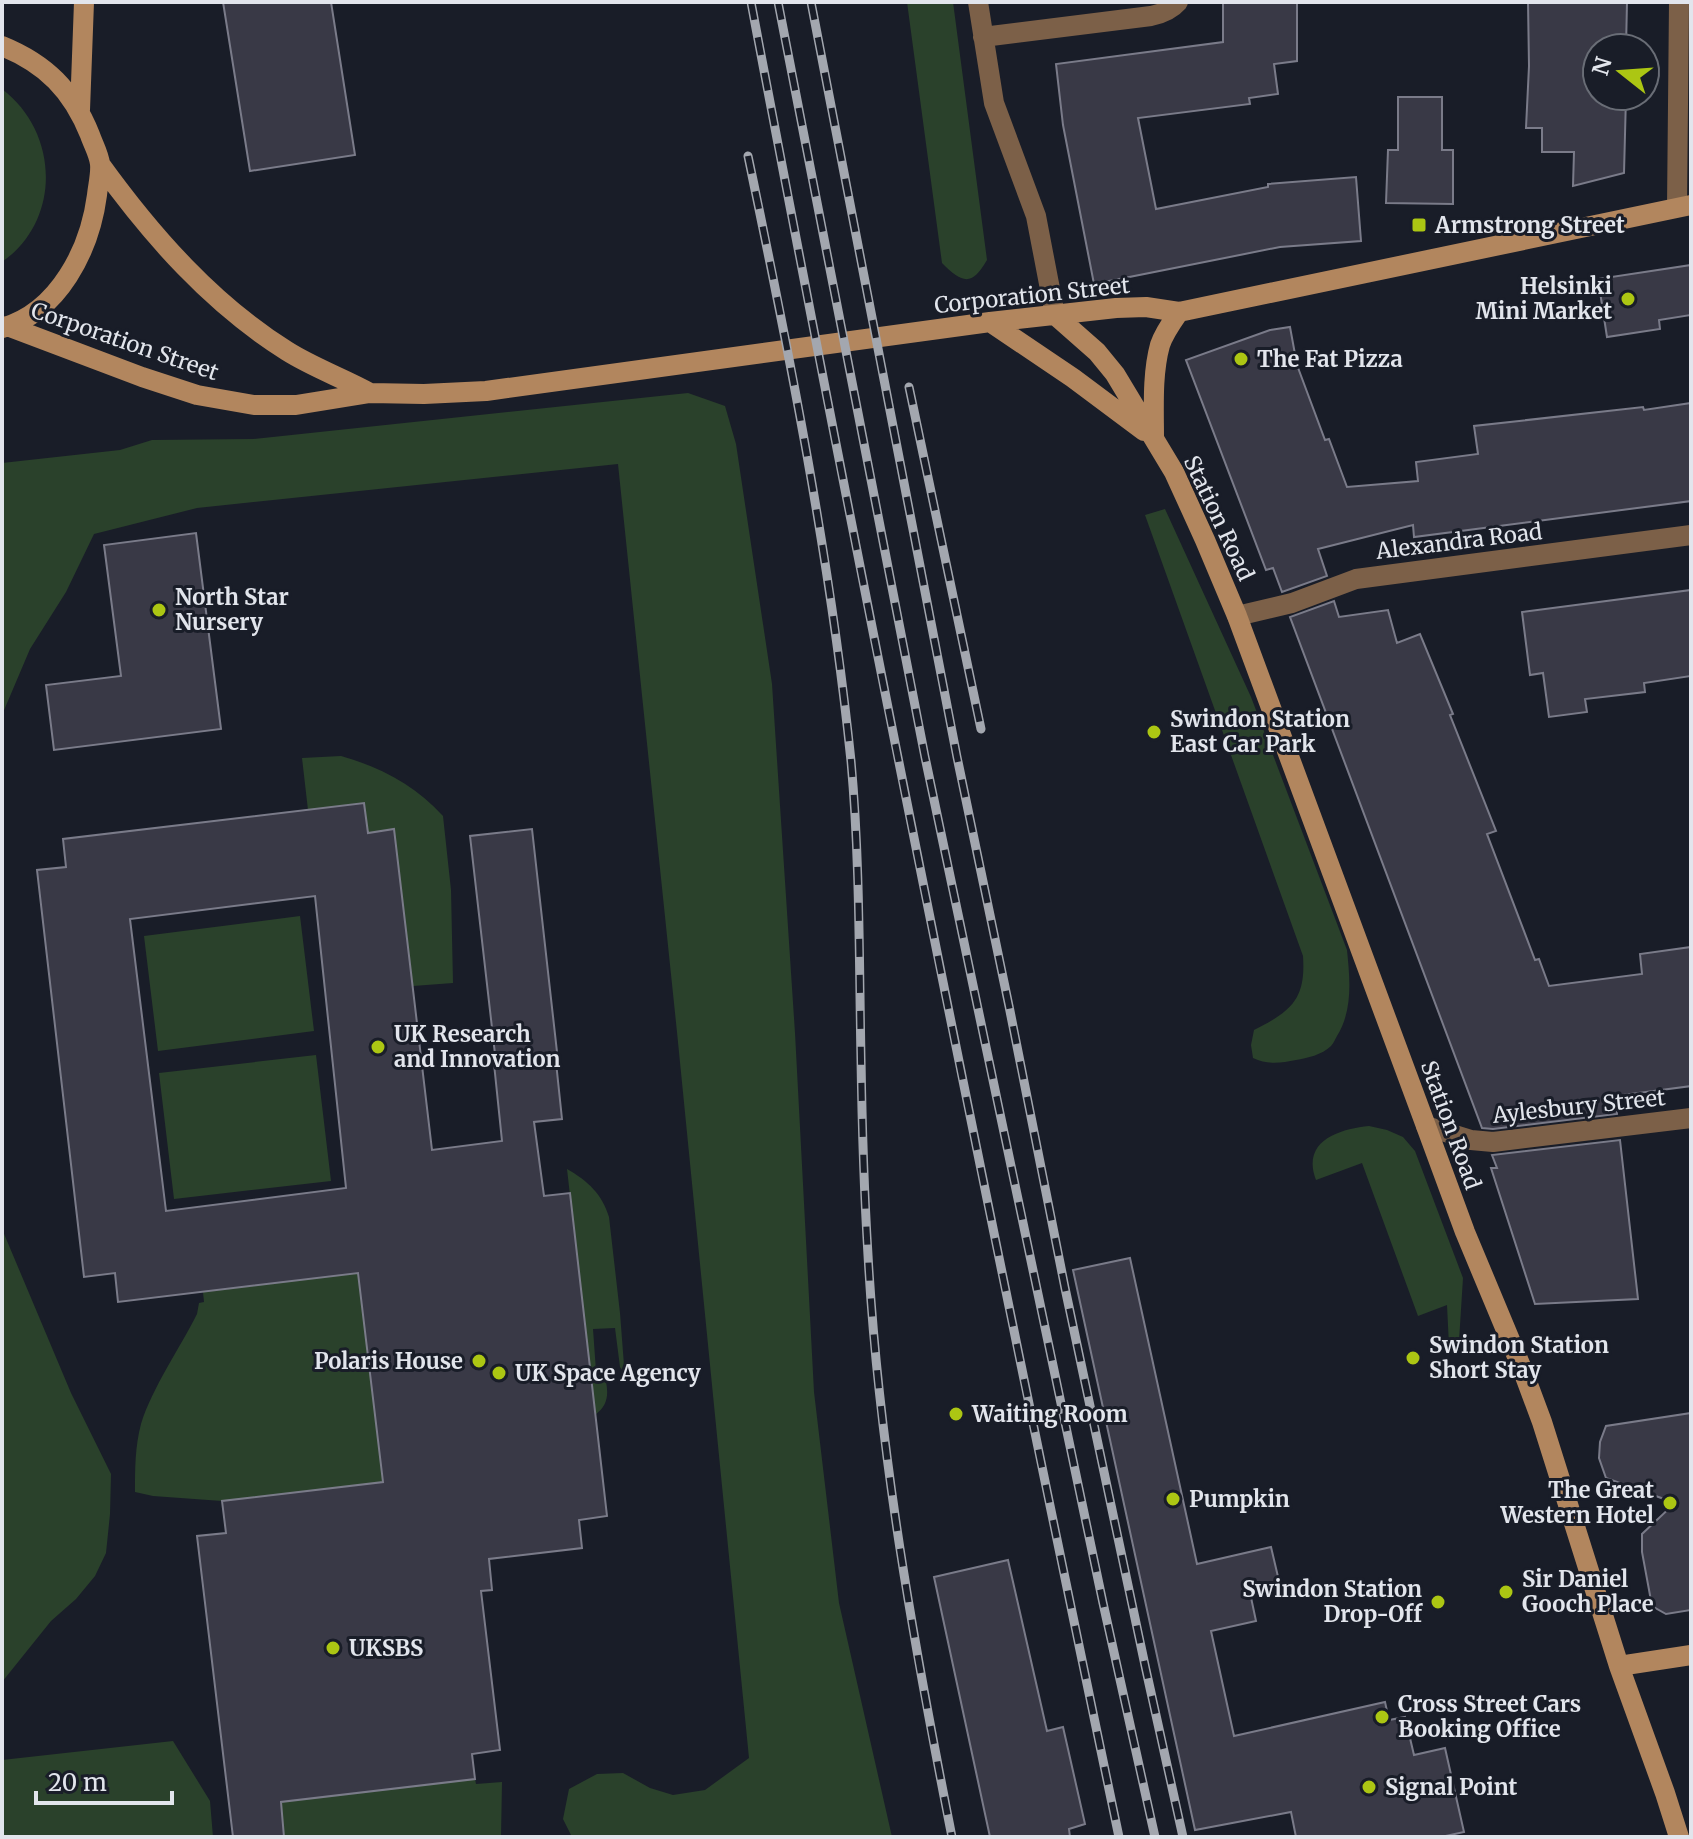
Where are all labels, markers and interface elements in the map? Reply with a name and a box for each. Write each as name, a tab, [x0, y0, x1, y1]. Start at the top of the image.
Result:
north arrow	[1581, 32, 1661, 112]
text: N	[1586, 53, 1618, 79]
place label: Armstrong Street	[1434, 211, 1625, 239]
marker: Armstrong Street	[1410, 216, 1428, 234]
street label: Corporation Street	[933, 271, 1131, 319]
place label: Helsinki Mini Market	[1476, 272, 1612, 325]
marker: Helsinki Mini Market	[1619, 290, 1637, 308]
street label: Corporation Street	[28, 296, 223, 386]
place label: The Fat Pizza	[1257, 345, 1403, 373]
marker: The Fat Pizza	[1232, 350, 1250, 368]
street label: Station Road	[1178, 451, 1260, 585]
street label: Alexandra Road	[1373, 517, 1544, 565]
place label: North Star Nursery	[175, 583, 289, 636]
marker: North Star Nursery	[150, 601, 168, 619]
place label: Swindon Station East Car Park	[1170, 705, 1350, 758]
marker: Swindon Station East Car Park	[1145, 723, 1163, 741]
place label: UK Research and Innovation	[394, 1020, 561, 1073]
marker: UK Research and Innovation	[369, 1038, 387, 1056]
street label: Station Road	[1415, 1057, 1487, 1193]
street label: Aylesbury Street	[1490, 1083, 1667, 1129]
place label: Swindon Station Short Stay	[1429, 1331, 1609, 1384]
place label: Polaris House	[314, 1347, 463, 1375]
marker: Swindon Station Short Stay	[1404, 1349, 1422, 1367]
marker: Polaris House	[470, 1352, 488, 1370]
place label: UK Space Agency	[515, 1359, 702, 1387]
marker: UK Space Agency	[490, 1364, 508, 1382]
place label: Waiting Room	[971, 1400, 1128, 1428]
marker: Waiting Room	[947, 1405, 965, 1423]
place label: The Great Western Hotel	[1500, 1476, 1654, 1529]
place label: Pumpkin	[1189, 1485, 1290, 1513]
marker: Pumpkin	[1164, 1490, 1182, 1508]
marker: The Great Western Hotel	[1661, 1494, 1679, 1512]
place label: Sir Daniel Gooch Place	[1522, 1565, 1654, 1618]
place label: Swindon Station Drop-Off	[1242, 1575, 1423, 1628]
marker: Sir Daniel Gooch Place	[1497, 1583, 1515, 1601]
marker: Swindon Station Drop-Off	[1429, 1593, 1447, 1611]
place label: UKSBS	[349, 1634, 423, 1662]
marker: UKSBS	[324, 1639, 342, 1657]
place label: Cross Street Cars Booking Office	[1398, 1690, 1581, 1743]
marker: Cross Street Cars Booking Office	[1373, 1708, 1391, 1726]
scale bar	[36, 1755, 172, 1805]
text: 20 m	[48, 1767, 107, 1798]
place label: Signal Point	[1385, 1773, 1517, 1801]
marker: Signal Point	[1360, 1778, 1378, 1796]

